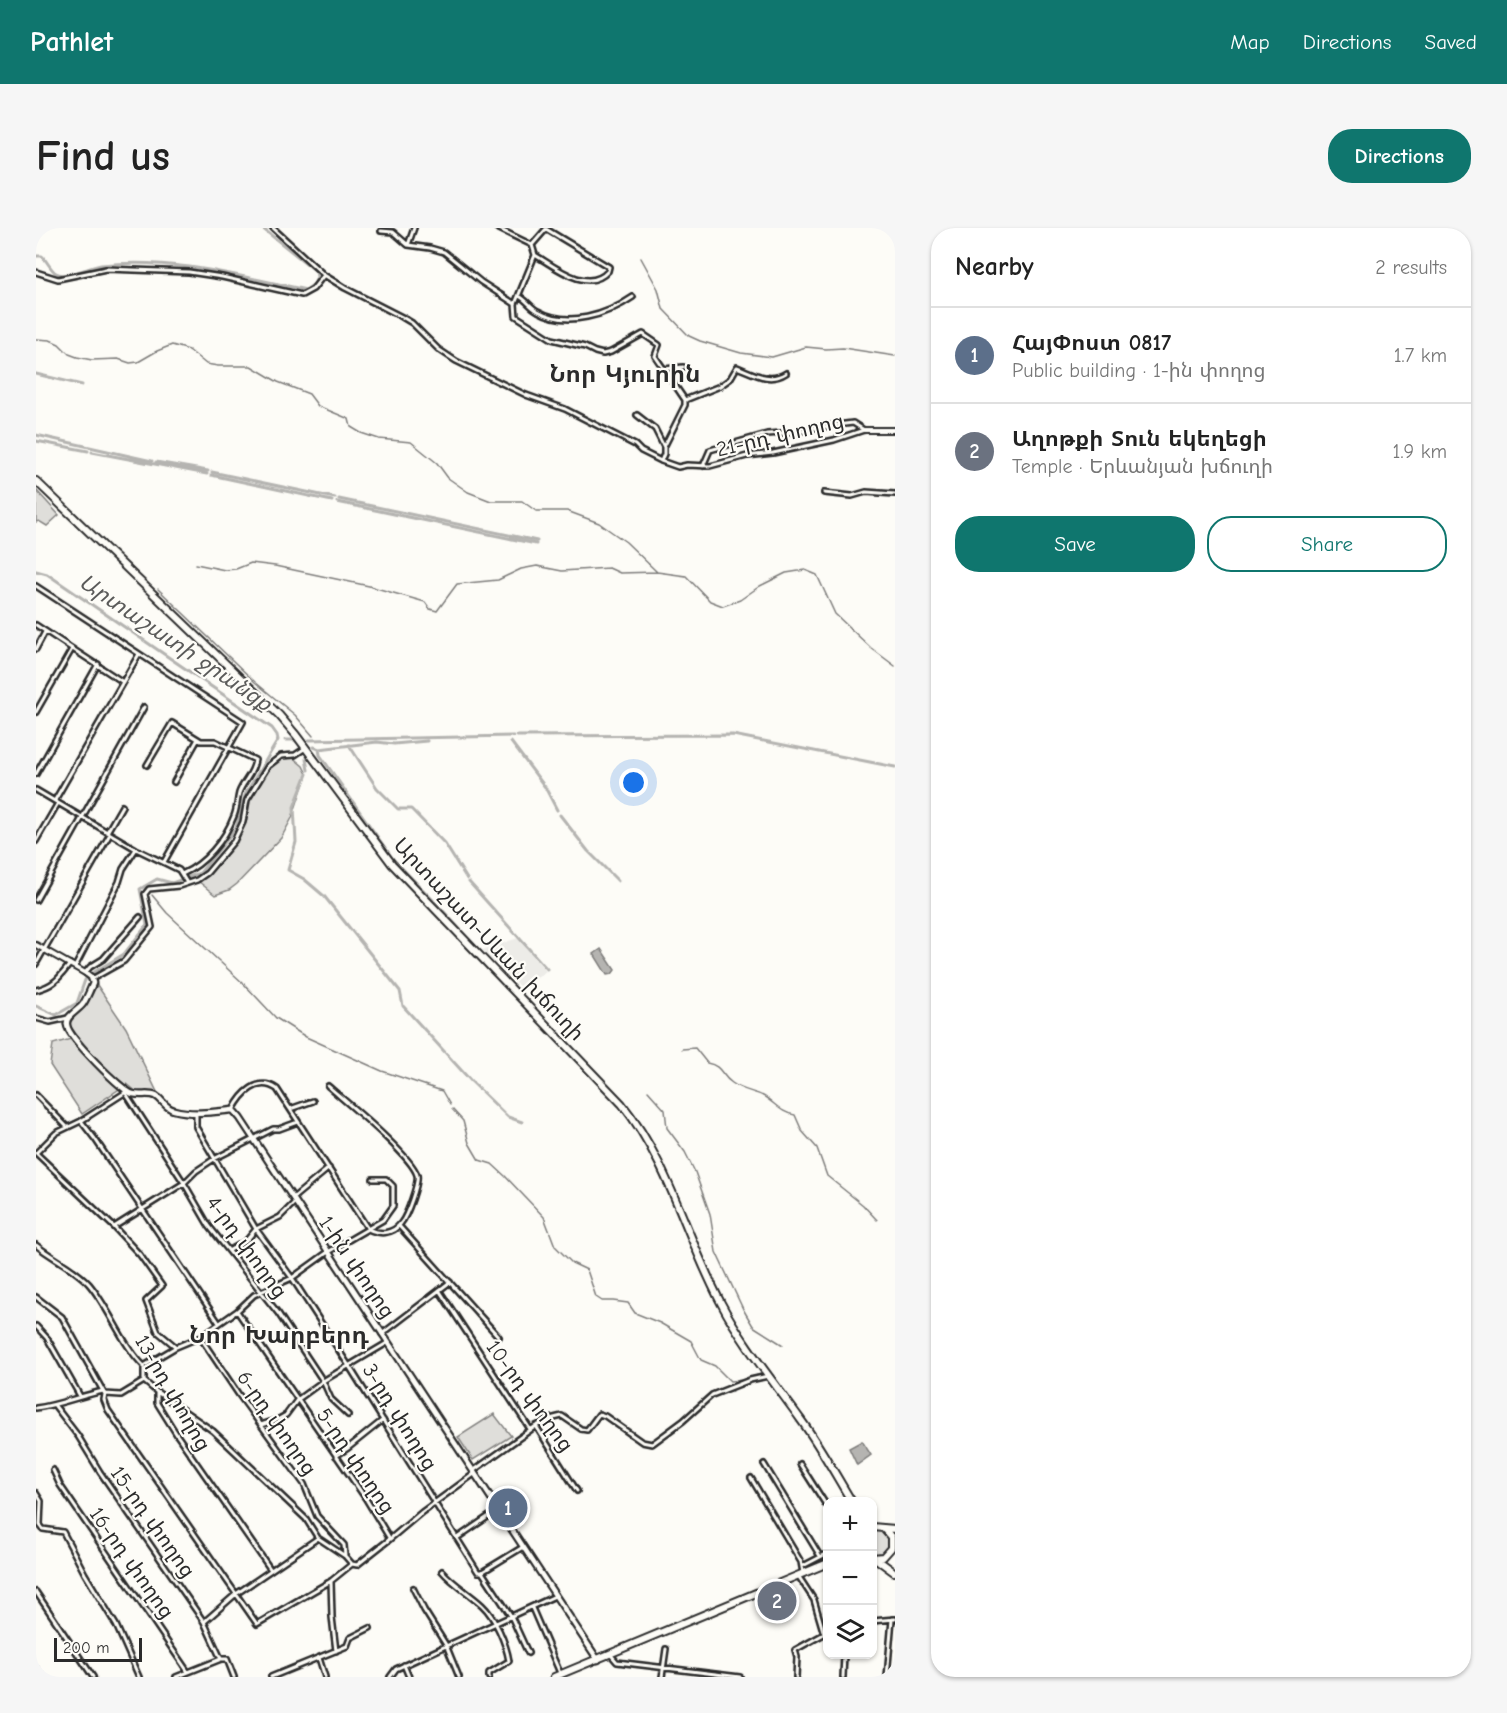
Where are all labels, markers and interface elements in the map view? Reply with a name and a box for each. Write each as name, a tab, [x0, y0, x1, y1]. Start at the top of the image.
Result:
text: Pathlet	[30, 26, 113, 58]
text: Map	[1230, 30, 1270, 54]
text: Directions	[1303, 30, 1392, 54]
text: Saved	[1425, 30, 1477, 54]
button: Directions	[1328, 129, 1471, 183]
text: Find us	[36, 132, 170, 181]
text: Nearby	[955, 252, 1034, 282]
text: 2 results	[1375, 256, 1447, 279]
text: ՀայՓոստ 0817	[1012, 330, 1171, 356]
text: 1	[971, 344, 978, 367]
text: 1.7 km	[1394, 344, 1447, 367]
text: Public building · 1-ին փողոց	[1012, 359, 1265, 382]
district label: Նոր Կյուրին	[549, 360, 701, 388]
street label: 21-րդ փողոց	[714, 409, 846, 461]
text: Աղոթքի Տուն եկեղեցի	[1012, 426, 1267, 452]
text: 2	[970, 440, 979, 463]
text: 1.9 km	[1393, 440, 1447, 463]
text: Temple · Երևանյան խճուղի	[1012, 455, 1273, 478]
button: Save	[955, 516, 1195, 572]
button: Share	[1207, 516, 1447, 572]
water label: Արտաշատի ջրանցք	[74, 569, 277, 717]
your location	[619, 768, 648, 797]
street label: Արտաշատ-Սևան խճուղի	[389, 833, 589, 1045]
street label: 4-րդ փողոց	[202, 1191, 292, 1303]
street label: 1-ին փողոց	[314, 1211, 400, 1323]
district label: Նոր Խարբերդ	[189, 1321, 369, 1349]
street label: 13-րդ փողոց	[130, 1331, 216, 1455]
street label: 10-րդ փողոց	[482, 1336, 578, 1456]
street label: 3-րդ փողոց	[358, 1359, 442, 1475]
street label: 6-րդ փողոց	[232, 1366, 322, 1480]
street label: 5-րդ փողոց	[312, 1404, 400, 1518]
street label: 15-րդ փողոց	[106, 1462, 200, 1582]
pin: 1	[488, 1486, 528, 1530]
map controls	[823, 1497, 877, 1659]
button: +	[823, 1497, 877, 1551]
street label: 16-րդ փողոց	[85, 1503, 179, 1623]
button: −	[823, 1551, 877, 1605]
pin: 2	[758, 1578, 796, 1624]
button: layers	[823, 1605, 877, 1659]
scale bar	[54, 1635, 142, 1662]
text: 200 m	[63, 1639, 109, 1657]

